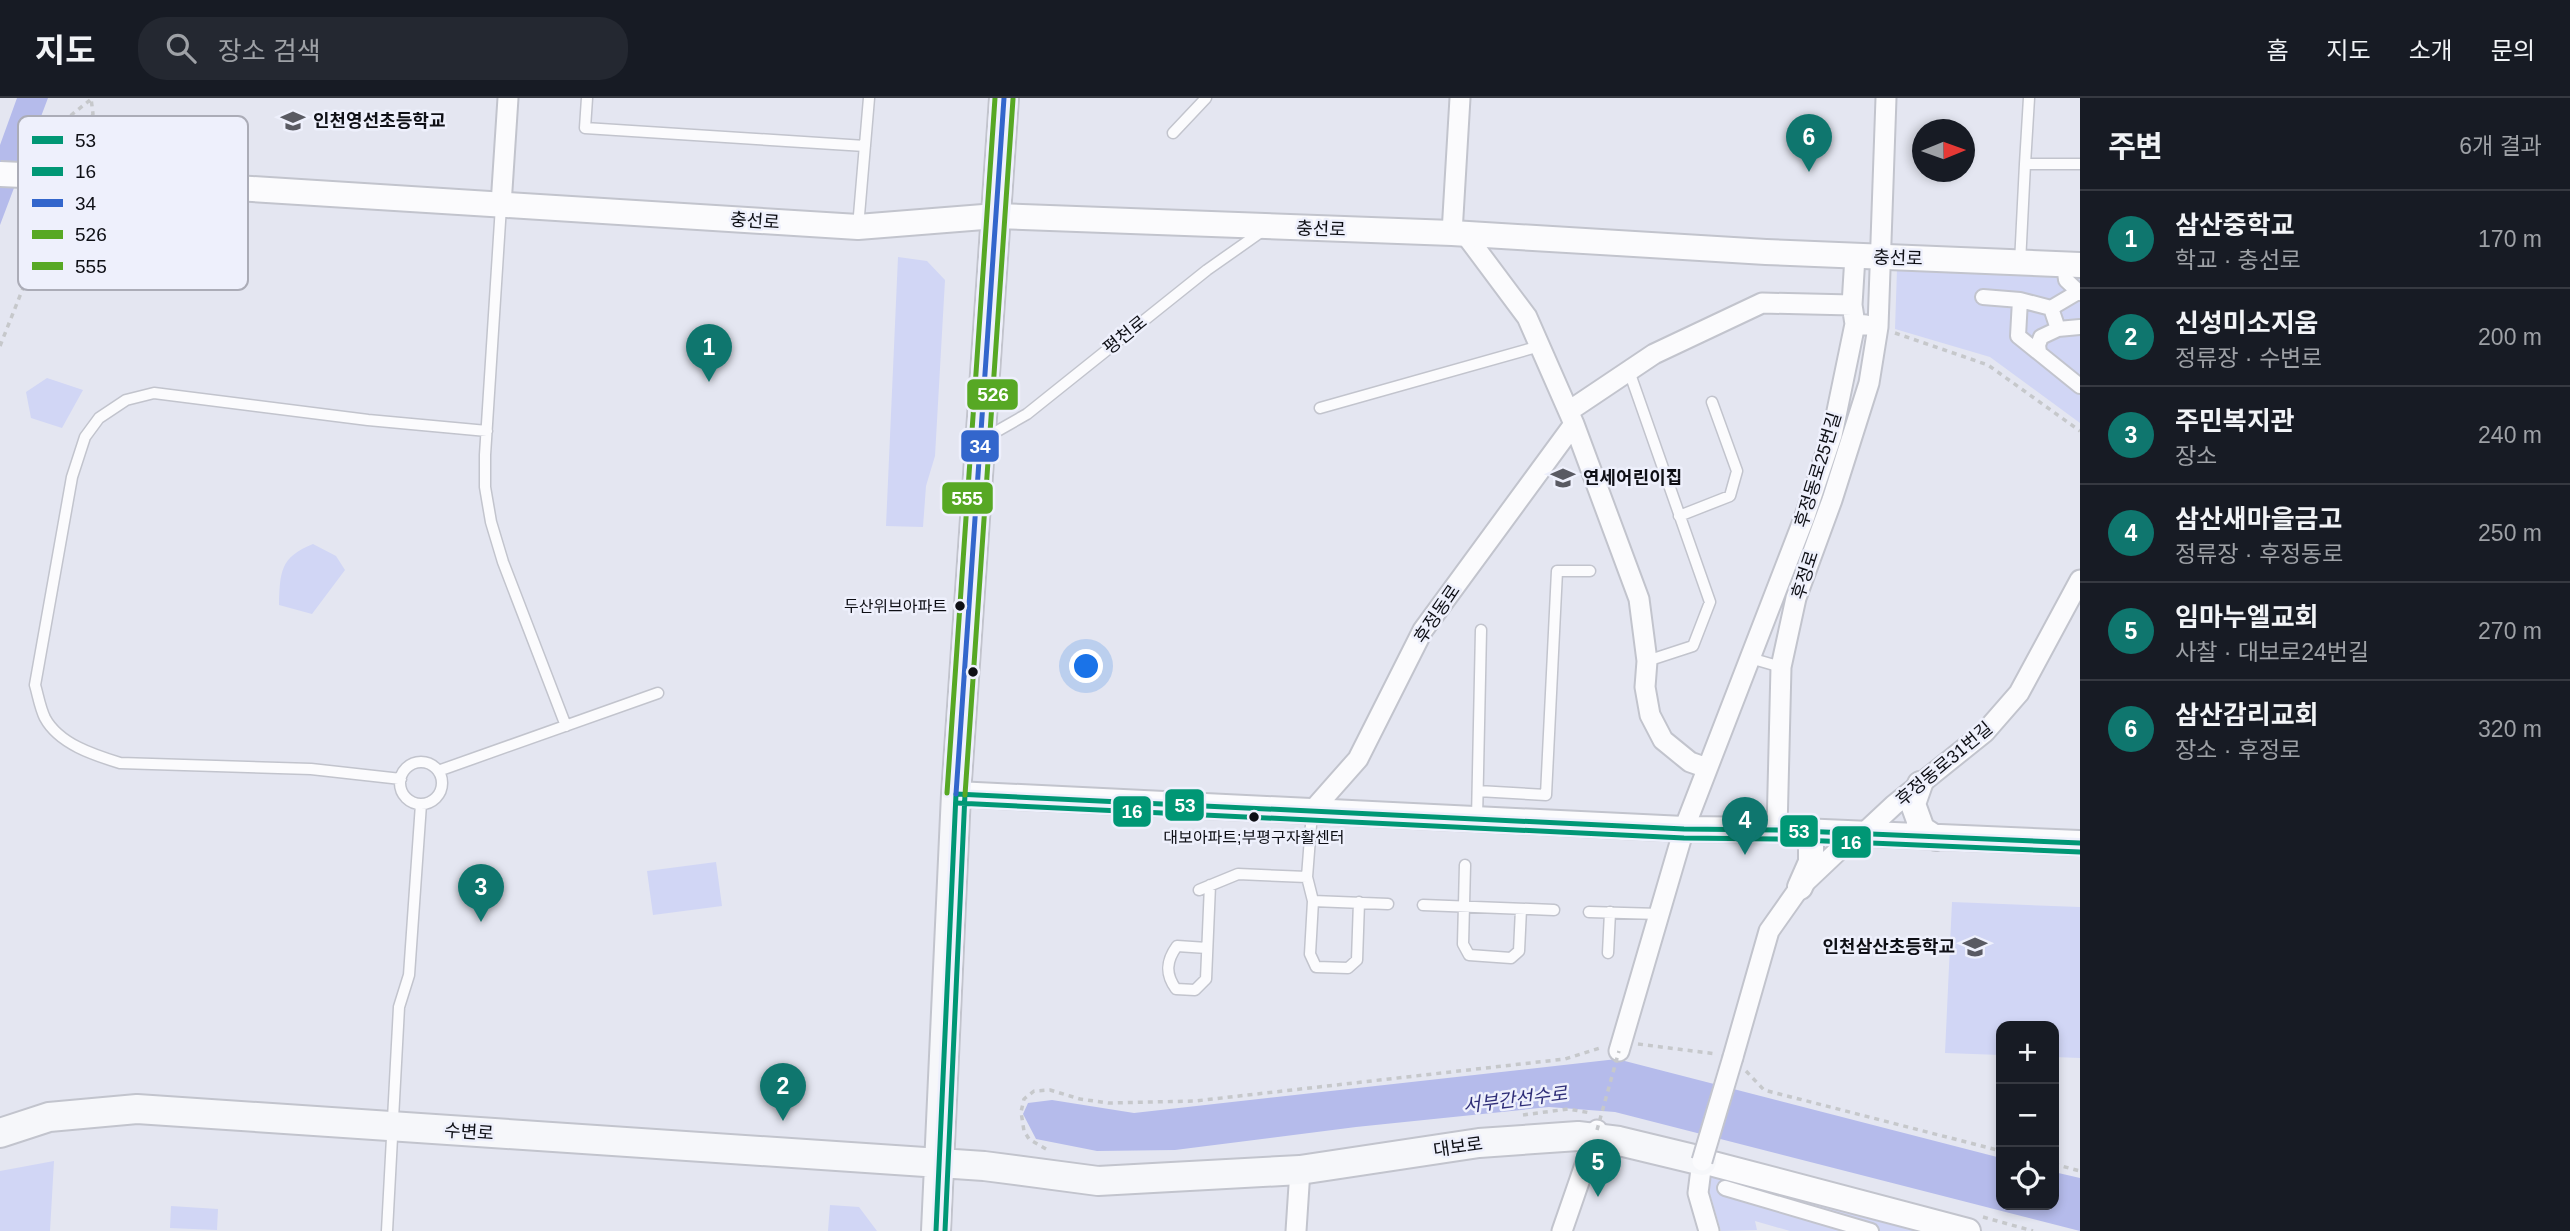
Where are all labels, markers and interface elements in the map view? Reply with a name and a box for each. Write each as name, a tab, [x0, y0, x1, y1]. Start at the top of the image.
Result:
search box	[138, 17, 628, 80]
icon: search	[162, 29, 200, 67]
text: 지도	[35, 32, 96, 69]
text: 장소 검색	[218, 36, 321, 66]
text: 홈	[2266, 37, 2288, 64]
text: 지도	[2326, 37, 2371, 64]
text: 소개	[2409, 37, 2453, 64]
text: 문의	[2491, 37, 2535, 64]
school or university icon: 인천영선초등학교	[279, 107, 307, 135]
place label: 인천영선초등학교	[313, 111, 445, 131]
pin: 6	[1786, 114, 1832, 172]
legend	[18, 116, 248, 290]
north arrow	[1912, 119, 1975, 182]
text: 53	[75, 130, 96, 151]
text: 주변	[2108, 130, 2163, 163]
text: 6개 결과	[2459, 133, 2542, 159]
text: 16	[75, 161, 96, 182]
text: 34	[75, 193, 97, 214]
street label: 충선로	[730, 209, 780, 233]
text: 삼산중학교	[2175, 210, 2295, 240]
street label: 충선로	[1296, 218, 1346, 240]
text: 526	[75, 224, 107, 245]
text: 1	[2125, 226, 2137, 252]
text: 170 m	[2478, 226, 2542, 252]
street label: 충선로	[1873, 247, 1923, 269]
text: 학교 · 충선로	[2175, 247, 2301, 273]
text: 555	[75, 256, 107, 277]
text: 신성미소지움	[2175, 308, 2319, 338]
street label: 평천로	[1099, 312, 1151, 358]
pin: 1	[686, 324, 732, 382]
text: 2	[2125, 324, 2137, 350]
text: 200 m	[2478, 324, 2542, 350]
text: 정류장 · 수변로	[2175, 345, 2322, 371]
line badge: 526	[966, 378, 1019, 411]
text: 526	[977, 384, 1009, 405]
text: 주민복지관	[2175, 406, 2295, 436]
street label: 후정동로25번길	[1791, 410, 1845, 530]
text: 3	[2125, 422, 2137, 448]
text: 240 m	[2478, 422, 2542, 448]
line badge: 34	[960, 429, 1000, 463]
text: 34	[969, 436, 991, 457]
text: 장소	[2175, 443, 2217, 469]
school or university icon: 연세어린이집	[1549, 464, 1577, 492]
place label: 연세어린이집	[1583, 468, 1682, 488]
line badge: 555	[941, 481, 994, 515]
text: 555	[951, 488, 983, 509]
text: 삼산새마을금고	[2175, 504, 2342, 534]
text: 4	[2125, 520, 2137, 546]
text: 250 m	[2478, 520, 2542, 546]
text: 정류장 · 후정동로	[2175, 541, 2344, 567]
street label: 후정로	[1788, 548, 1822, 602]
street label: 후정동로	[1410, 581, 1464, 647]
place label: 두산위브아파트	[844, 598, 947, 615]
marker: 두산위브아파트	[953, 599, 967, 613]
text: 임마누엘교회	[2175, 602, 2319, 632]
text: 5	[2125, 618, 2137, 644]
text: 270 m	[2478, 618, 2542, 644]
text: 사찰 · 대보로24번길	[2175, 639, 2369, 665]
your location	[1069, 649, 1103, 683]
unlabelled marker	[966, 665, 980, 679]
text: 삼산감리교회	[2175, 700, 2319, 730]
text: 6	[2125, 716, 2137, 742]
text: 320 m	[2478, 716, 2542, 742]
street label: 후정동로31번길	[1892, 718, 1996, 810]
text: 장소 · 후정로	[2175, 737, 2301, 763]
line badge: 53	[1164, 788, 1205, 822]
line badge: 16	[1112, 795, 1152, 828]
text: 53	[1174, 795, 1196, 816]
pin: 4	[1722, 797, 1768, 855]
text: 16	[1121, 801, 1143, 822]
marker: 대보아파트;부평구자활센터	[1247, 810, 1261, 824]
line badge: 53	[1779, 814, 1819, 848]
text: 53	[1788, 821, 1810, 842]
line badge: 16	[1831, 825, 1872, 859]
place label: 대보아파트;부평구자활센터	[1163, 829, 1345, 846]
text: 16	[1840, 832, 1862, 853]
pin: 3	[458, 864, 504, 922]
school or university icon: 인천삼산초등학교	[1961, 933, 1989, 961]
place label: 인천삼산초등학교	[1823, 937, 1955, 957]
map controls	[1996, 1021, 2059, 1210]
button: +	[1996, 1021, 2059, 1084]
pin: 2	[760, 1063, 806, 1121]
water label: 서부간선수로	[1462, 1082, 1570, 1116]
button: −	[1996, 1084, 2059, 1147]
street label: 수변로	[444, 1120, 494, 1144]
street label: 대보로	[1432, 1134, 1484, 1160]
pin: 5	[1575, 1139, 1621, 1197]
button: locate	[1996, 1147, 2059, 1210]

